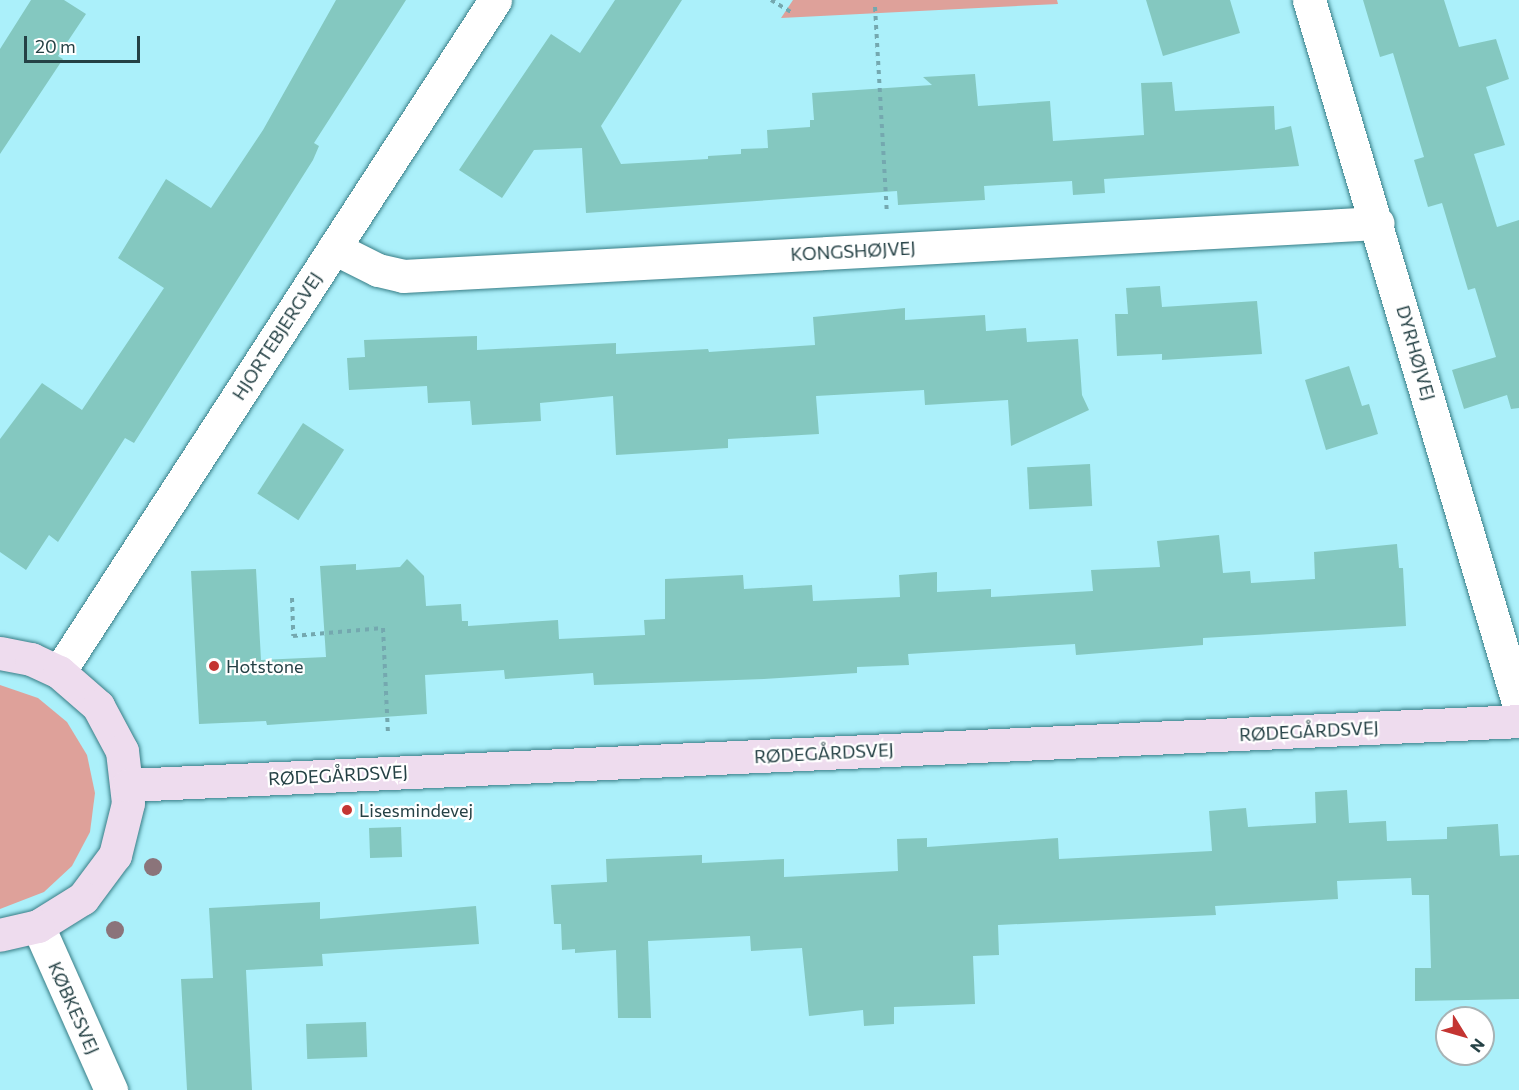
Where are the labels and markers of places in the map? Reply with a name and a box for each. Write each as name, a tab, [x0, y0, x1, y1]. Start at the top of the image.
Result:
place label: Hotstone	[226, 655, 303, 677]
marker: Hotstone	[207, 659, 221, 673]
place label: Lisesmindevej	[359, 799, 473, 821]
marker: Lisesmindevej	[340, 803, 354, 817]

